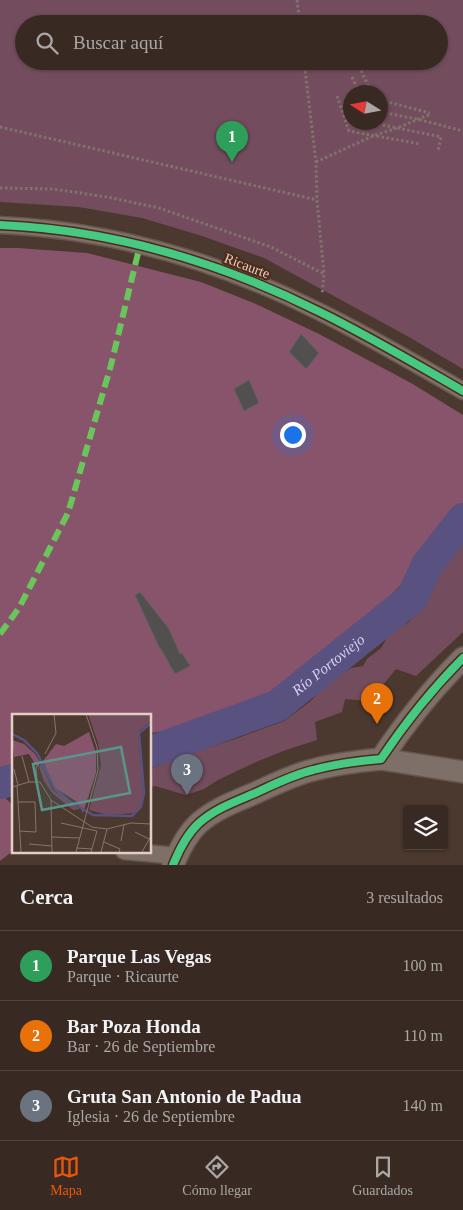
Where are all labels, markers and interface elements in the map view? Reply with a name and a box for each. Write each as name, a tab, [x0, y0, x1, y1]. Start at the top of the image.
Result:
search box	[15, 15, 448, 70]
icon: search	[33, 29, 61, 57]
text: Buscar aquí	[73, 32, 163, 53]
north arrow	[343, 85, 388, 130]
pin: 1	[216, 121, 248, 162]
street label: Ricaurte	[222, 251, 272, 281]
your location	[280, 422, 306, 448]
water label: Río Portoviejo	[288, 631, 368, 699]
pin: 2	[361, 683, 393, 724]
inset map	[12, 714, 151, 852]
pin: 3	[171, 754, 203, 795]
map controls	[403, 805, 448, 850]
button: layers	[403, 805, 448, 850]
text: Cerca	[20, 885, 73, 909]
text: 3 resultados	[366, 889, 443, 906]
text: Parque Las Vegas	[67, 946, 211, 967]
text: 1	[32, 957, 40, 974]
text: 100 m	[403, 957, 443, 974]
text: Parque · Ricaurte	[67, 968, 179, 985]
text: Bar Poza Honda	[67, 1016, 201, 1037]
text: 2	[32, 1027, 40, 1044]
text: 110 m	[403, 1027, 443, 1044]
text: Bar · 26 de Septiembre	[67, 1038, 215, 1055]
text: Gruta San Antonio de Padua	[67, 1086, 301, 1107]
text: 3	[32, 1097, 40, 1114]
text: 140 m	[403, 1097, 443, 1114]
text: Iglesia · 26 de Septiembre	[67, 1108, 235, 1125]
tab: Mapa	[50, 1153, 82, 1199]
tab: Cómo llegar	[182, 1153, 252, 1199]
tab: Guardados	[352, 1153, 413, 1199]

